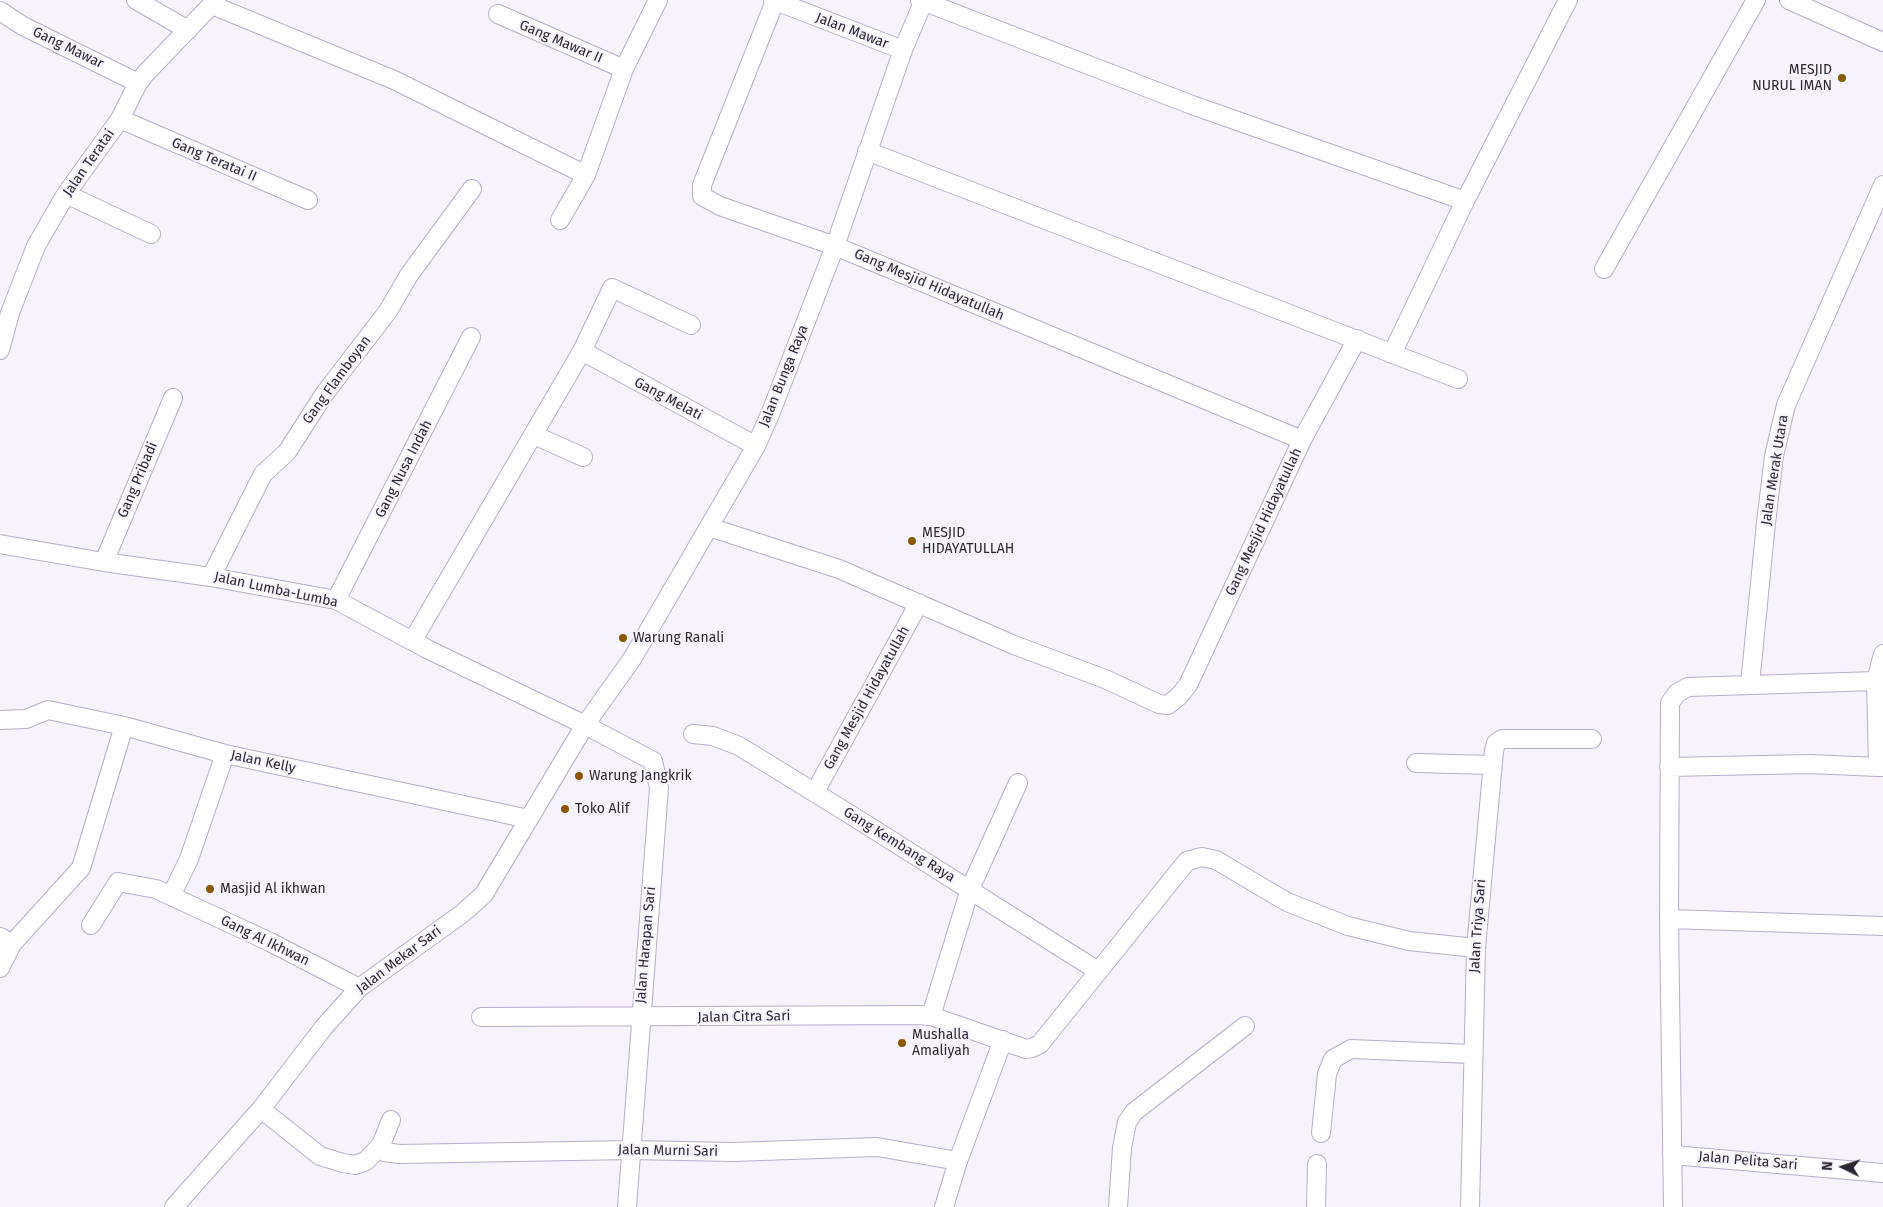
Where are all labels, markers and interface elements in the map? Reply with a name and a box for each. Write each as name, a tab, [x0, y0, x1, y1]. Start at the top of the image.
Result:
street label: Jalan Mawar	[813, 9, 891, 53]
street label: Gang Mawar II	[517, 17, 605, 67]
street label: Gang Mawar	[30, 24, 106, 72]
place label: MESJID NURUL IMAN	[1752, 62, 1832, 94]
marker: MESJID NURUL IMAN	[1836, 72, 1848, 84]
street label: Jalan Teratai	[60, 126, 118, 200]
street label: Gang Teratai II	[169, 135, 259, 185]
street label: Gang Mesjid Hidayatullah	[851, 246, 1007, 324]
street label: Jalan Bunga Raya	[756, 323, 812, 429]
street label: Gang Flamboyan	[299, 333, 375, 427]
street label: Gang Melati	[631, 374, 705, 424]
street label: Jalan Merak Utara	[1758, 414, 1792, 526]
street label: Gang Nusa Indah	[372, 417, 436, 521]
street label: Gang Pribadi	[114, 439, 162, 521]
street label: Gang Mesjid Hidayatullah	[1222, 445, 1306, 599]
place label: MESJID HIDAYATULLAH	[922, 525, 1014, 558]
marker: MESJID HIDAYATULLAH	[906, 535, 918, 547]
street label: Jalan Lumba-Lumba	[213, 569, 339, 611]
street label: Gang Mesjid Hidayatullah	[821, 623, 913, 773]
place label: Warung Ranali	[633, 630, 724, 646]
marker: Warung Ranali	[617, 632, 629, 644]
street label: Jalan Kelly	[229, 747, 297, 777]
place label: Warung Jangkrik	[589, 768, 692, 784]
marker: Warung Jangkrik	[573, 770, 585, 782]
place label: Toko Alif	[575, 801, 629, 817]
marker: Toko Alif	[559, 803, 571, 815]
street label: Gang Kembang Raya	[840, 804, 958, 886]
street label: Jalan Triya Sari	[1466, 878, 1490, 974]
place label: Masjid Al ikhwan	[220, 881, 326, 897]
marker: Masjid Al ikhwan	[204, 883, 216, 895]
street label: Jalan Harapan Sari	[633, 886, 659, 1004]
street label: Gang Al Ikhwan	[218, 912, 312, 970]
street label: Jalan Mekar Sari	[353, 923, 445, 997]
street label: Jalan Citra Sari	[697, 1008, 791, 1026]
place label: Mushalla Amaliyah	[912, 1027, 970, 1060]
marker: Mushalla Amaliyah	[896, 1037, 908, 1049]
street label: Jalan Murni Sari	[618, 1142, 718, 1160]
north arrow	[1818, 1142, 1868, 1192]
street label: Jalan Pelita Sari	[1698, 1148, 1798, 1174]
text: N	[1819, 1161, 1836, 1171]

